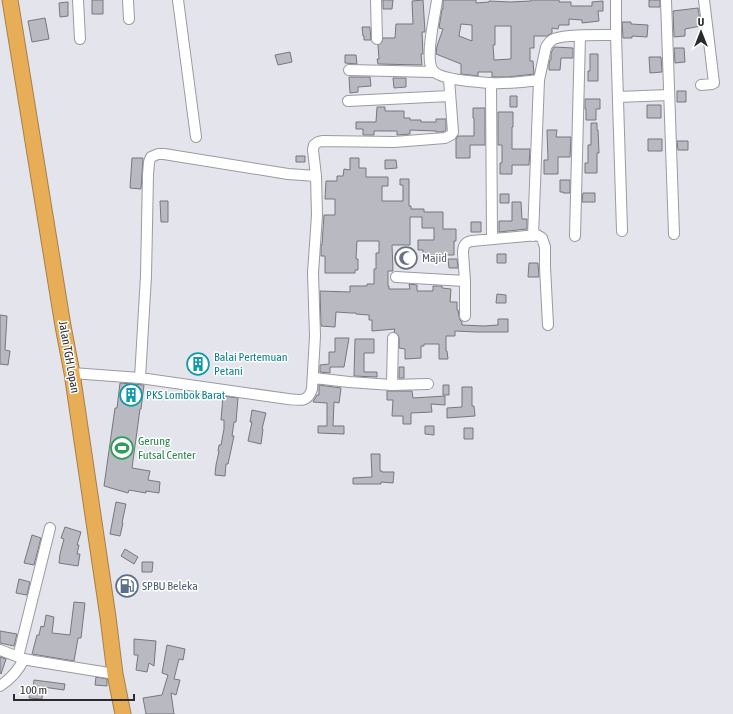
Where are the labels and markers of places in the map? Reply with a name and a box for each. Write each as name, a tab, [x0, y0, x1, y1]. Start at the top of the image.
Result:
mosque icon: Majid	[393, 245, 419, 271]
place label: Majid	[422, 251, 447, 265]
place label: Balai Pertemuan Petani	[214, 350, 288, 378]
building icon: Balai Pertemuan Petani	[185, 351, 211, 377]
building icon: PKS Lombok Barat	[118, 382, 144, 408]
place label: PKS Lombok Barat	[146, 388, 226, 402]
place label: Gerung Futsal Center	[138, 434, 196, 462]
sports icon: Gerung Futsal Center	[109, 435, 135, 461]
fuel station icon: SPBU Beleka	[114, 573, 140, 599]
place label: SPBU Beleka	[142, 579, 198, 593]

